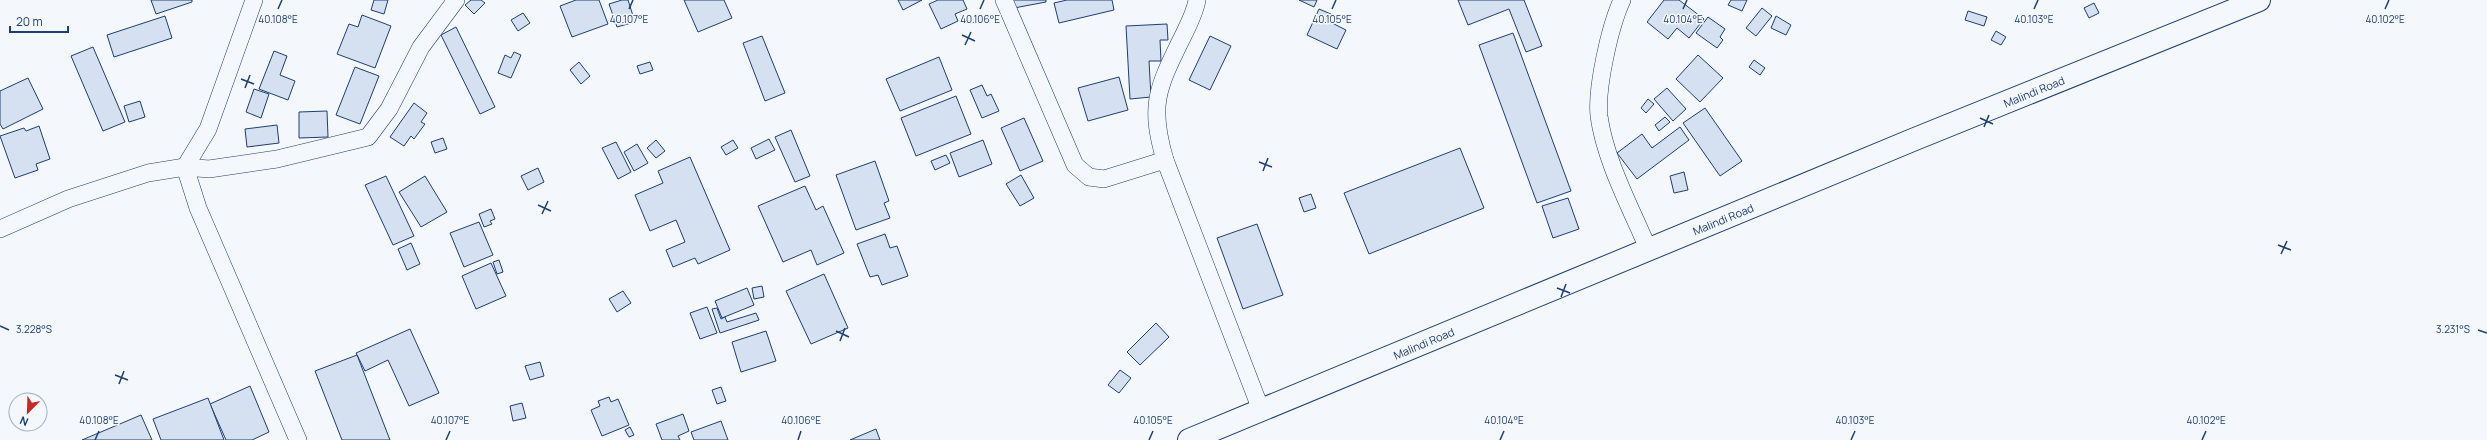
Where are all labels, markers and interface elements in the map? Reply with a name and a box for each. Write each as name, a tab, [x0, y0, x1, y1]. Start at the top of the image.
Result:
scale bar	[10, 8, 68, 34]
text: 40.108°E	[258, 12, 298, 26]
text: 40.107°E	[610, 12, 649, 26]
text: 40.106°E	[960, 12, 1000, 26]
text: 40.105°E	[1312, 12, 1352, 26]
text: 40.104°E	[1663, 12, 1703, 26]
text: 40.103°E	[2014, 12, 2054, 26]
text: 40.102°E	[2365, 12, 2405, 26]
text: 20 m	[16, 13, 43, 30]
street label: Malindi Road	[2001, 72, 2066, 110]
street label: Malindi Road	[1690, 199, 1756, 238]
text: 3.228°S	[16, 322, 52, 336]
text: 3.231°S	[2436, 322, 2470, 336]
street label: Malindi Road	[1391, 323, 1456, 362]
north arrow	[8, 392, 48, 432]
text: N	[17, 413, 30, 430]
text: 40.108°E	[79, 413, 119, 427]
text: 40.107°E	[431, 413, 470, 427]
text: 40.106°E	[781, 413, 821, 427]
text: 40.105°E	[1133, 413, 1173, 427]
text: 40.104°E	[1484, 413, 1524, 427]
text: 40.103°E	[1835, 413, 1875, 427]
text: 40.102°E	[2186, 413, 2226, 427]

